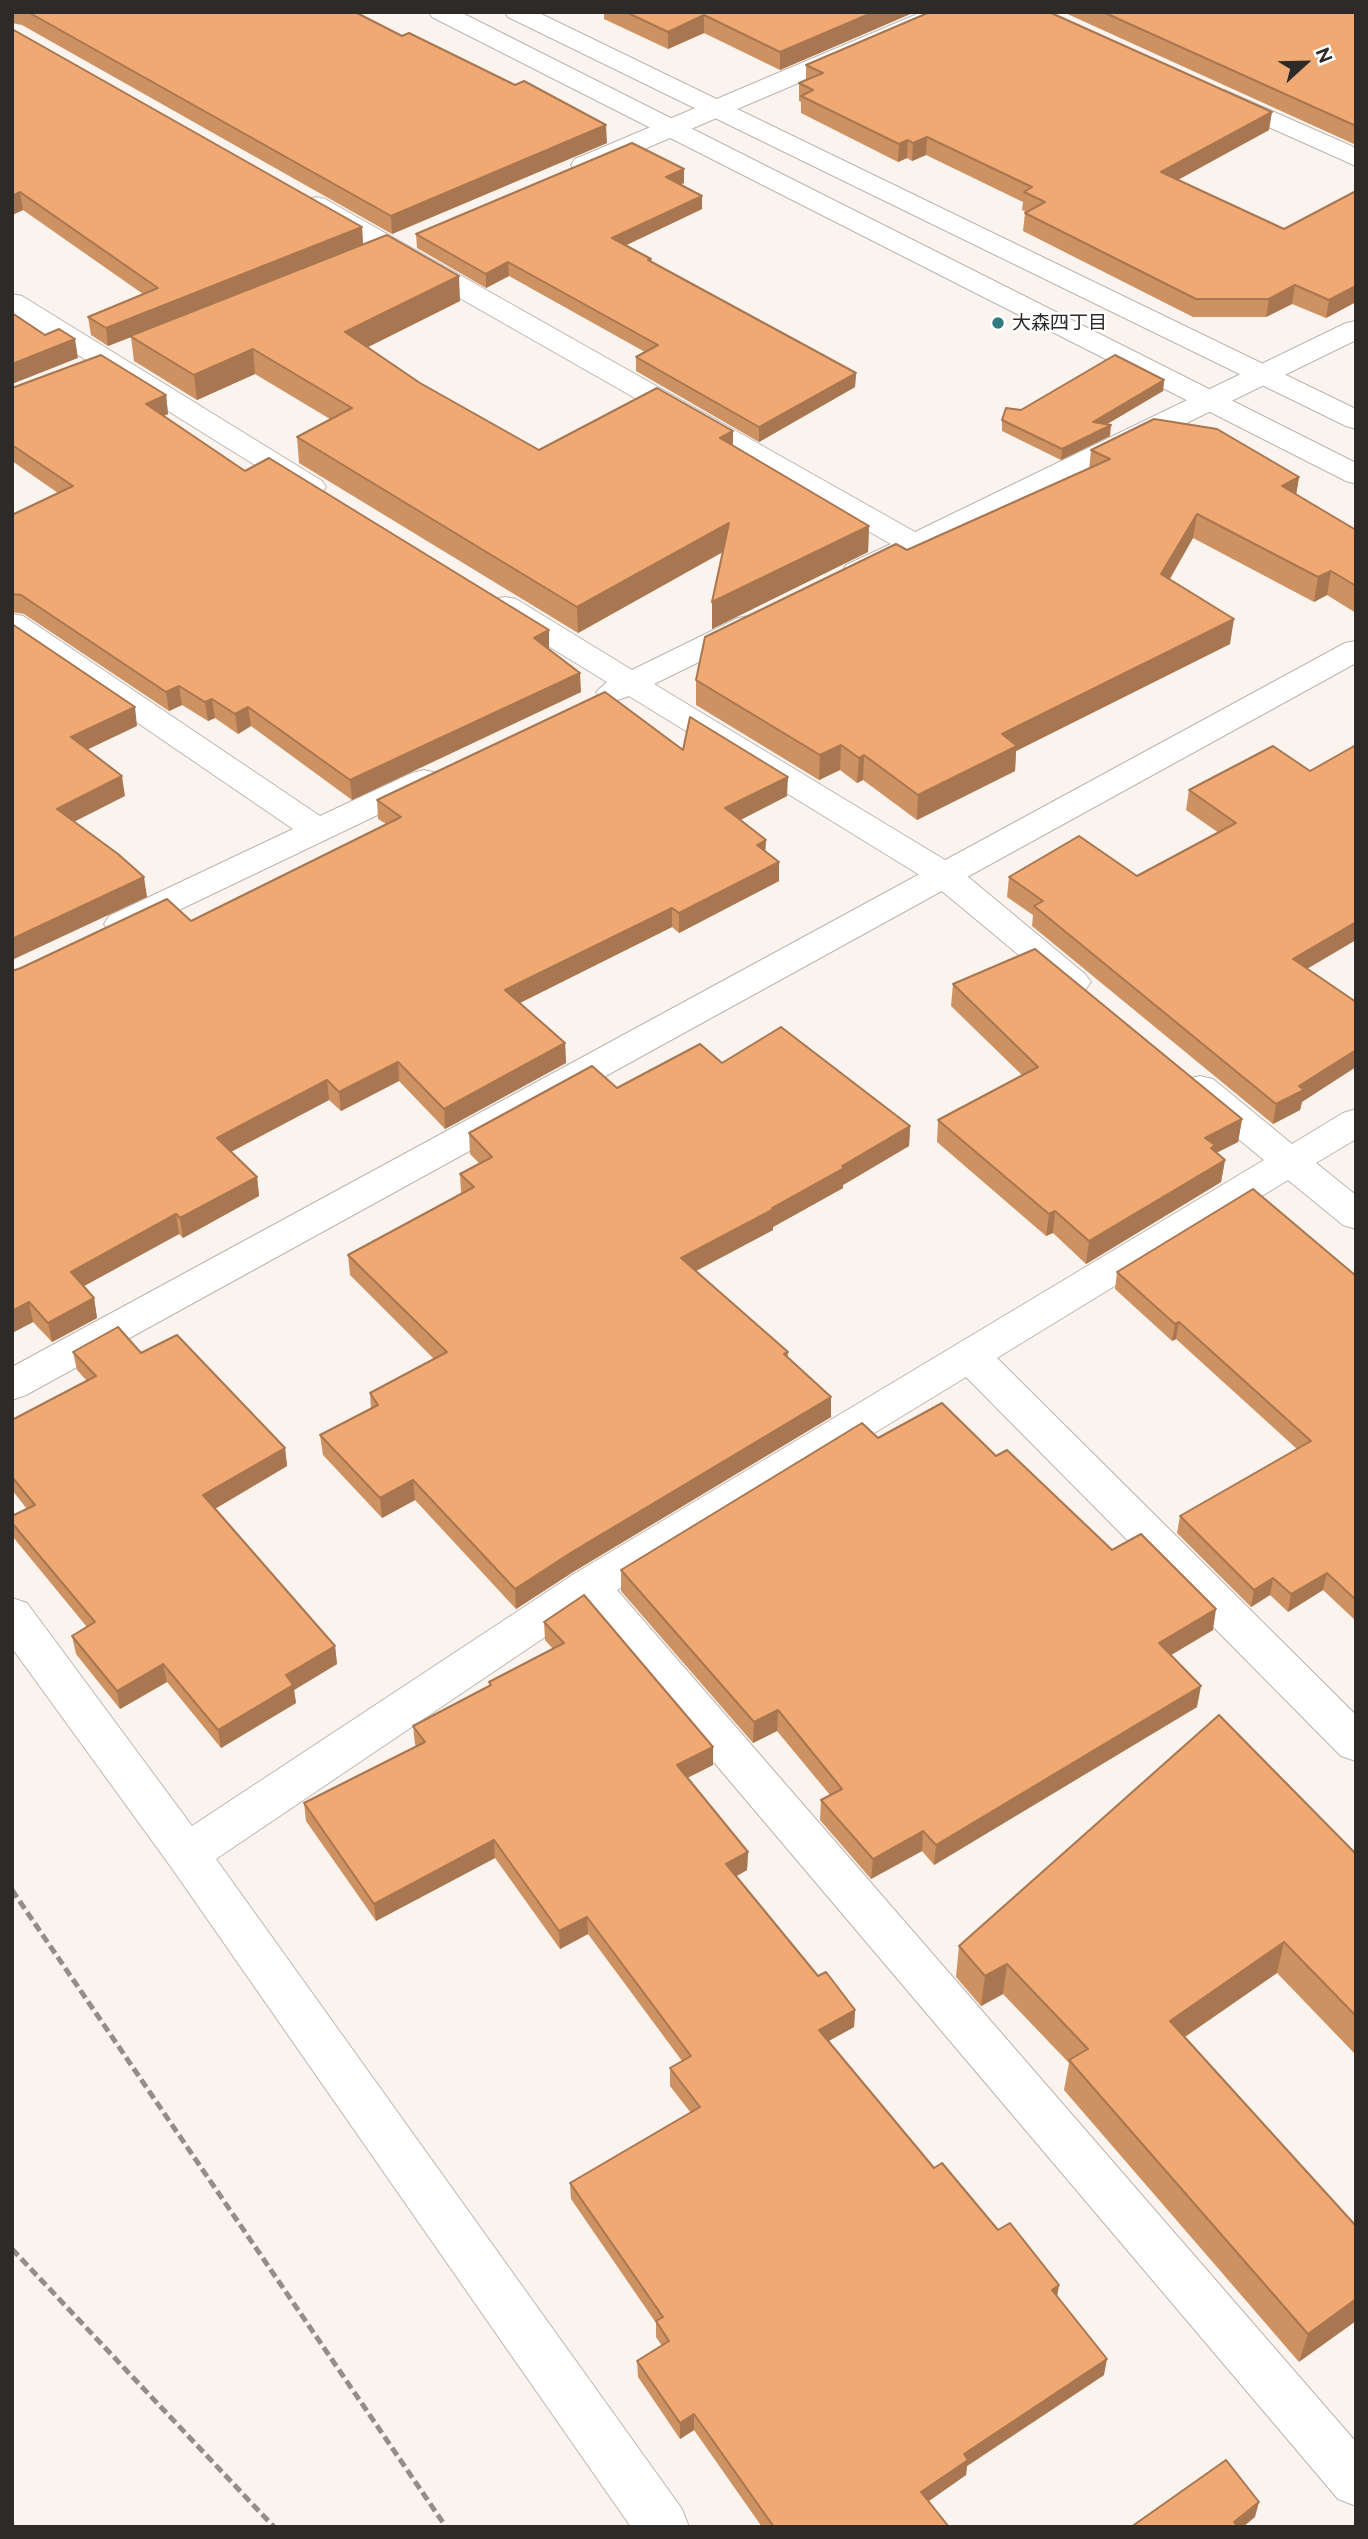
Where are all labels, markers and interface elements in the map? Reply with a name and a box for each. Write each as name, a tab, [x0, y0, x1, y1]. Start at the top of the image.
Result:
north arrow	[1270, 28, 1340, 98]
text: N	[1312, 44, 1337, 66]
place label: 大森四丁目	[1012, 312, 1107, 334]
marker: 大森四丁目	[990, 315, 1006, 331]

